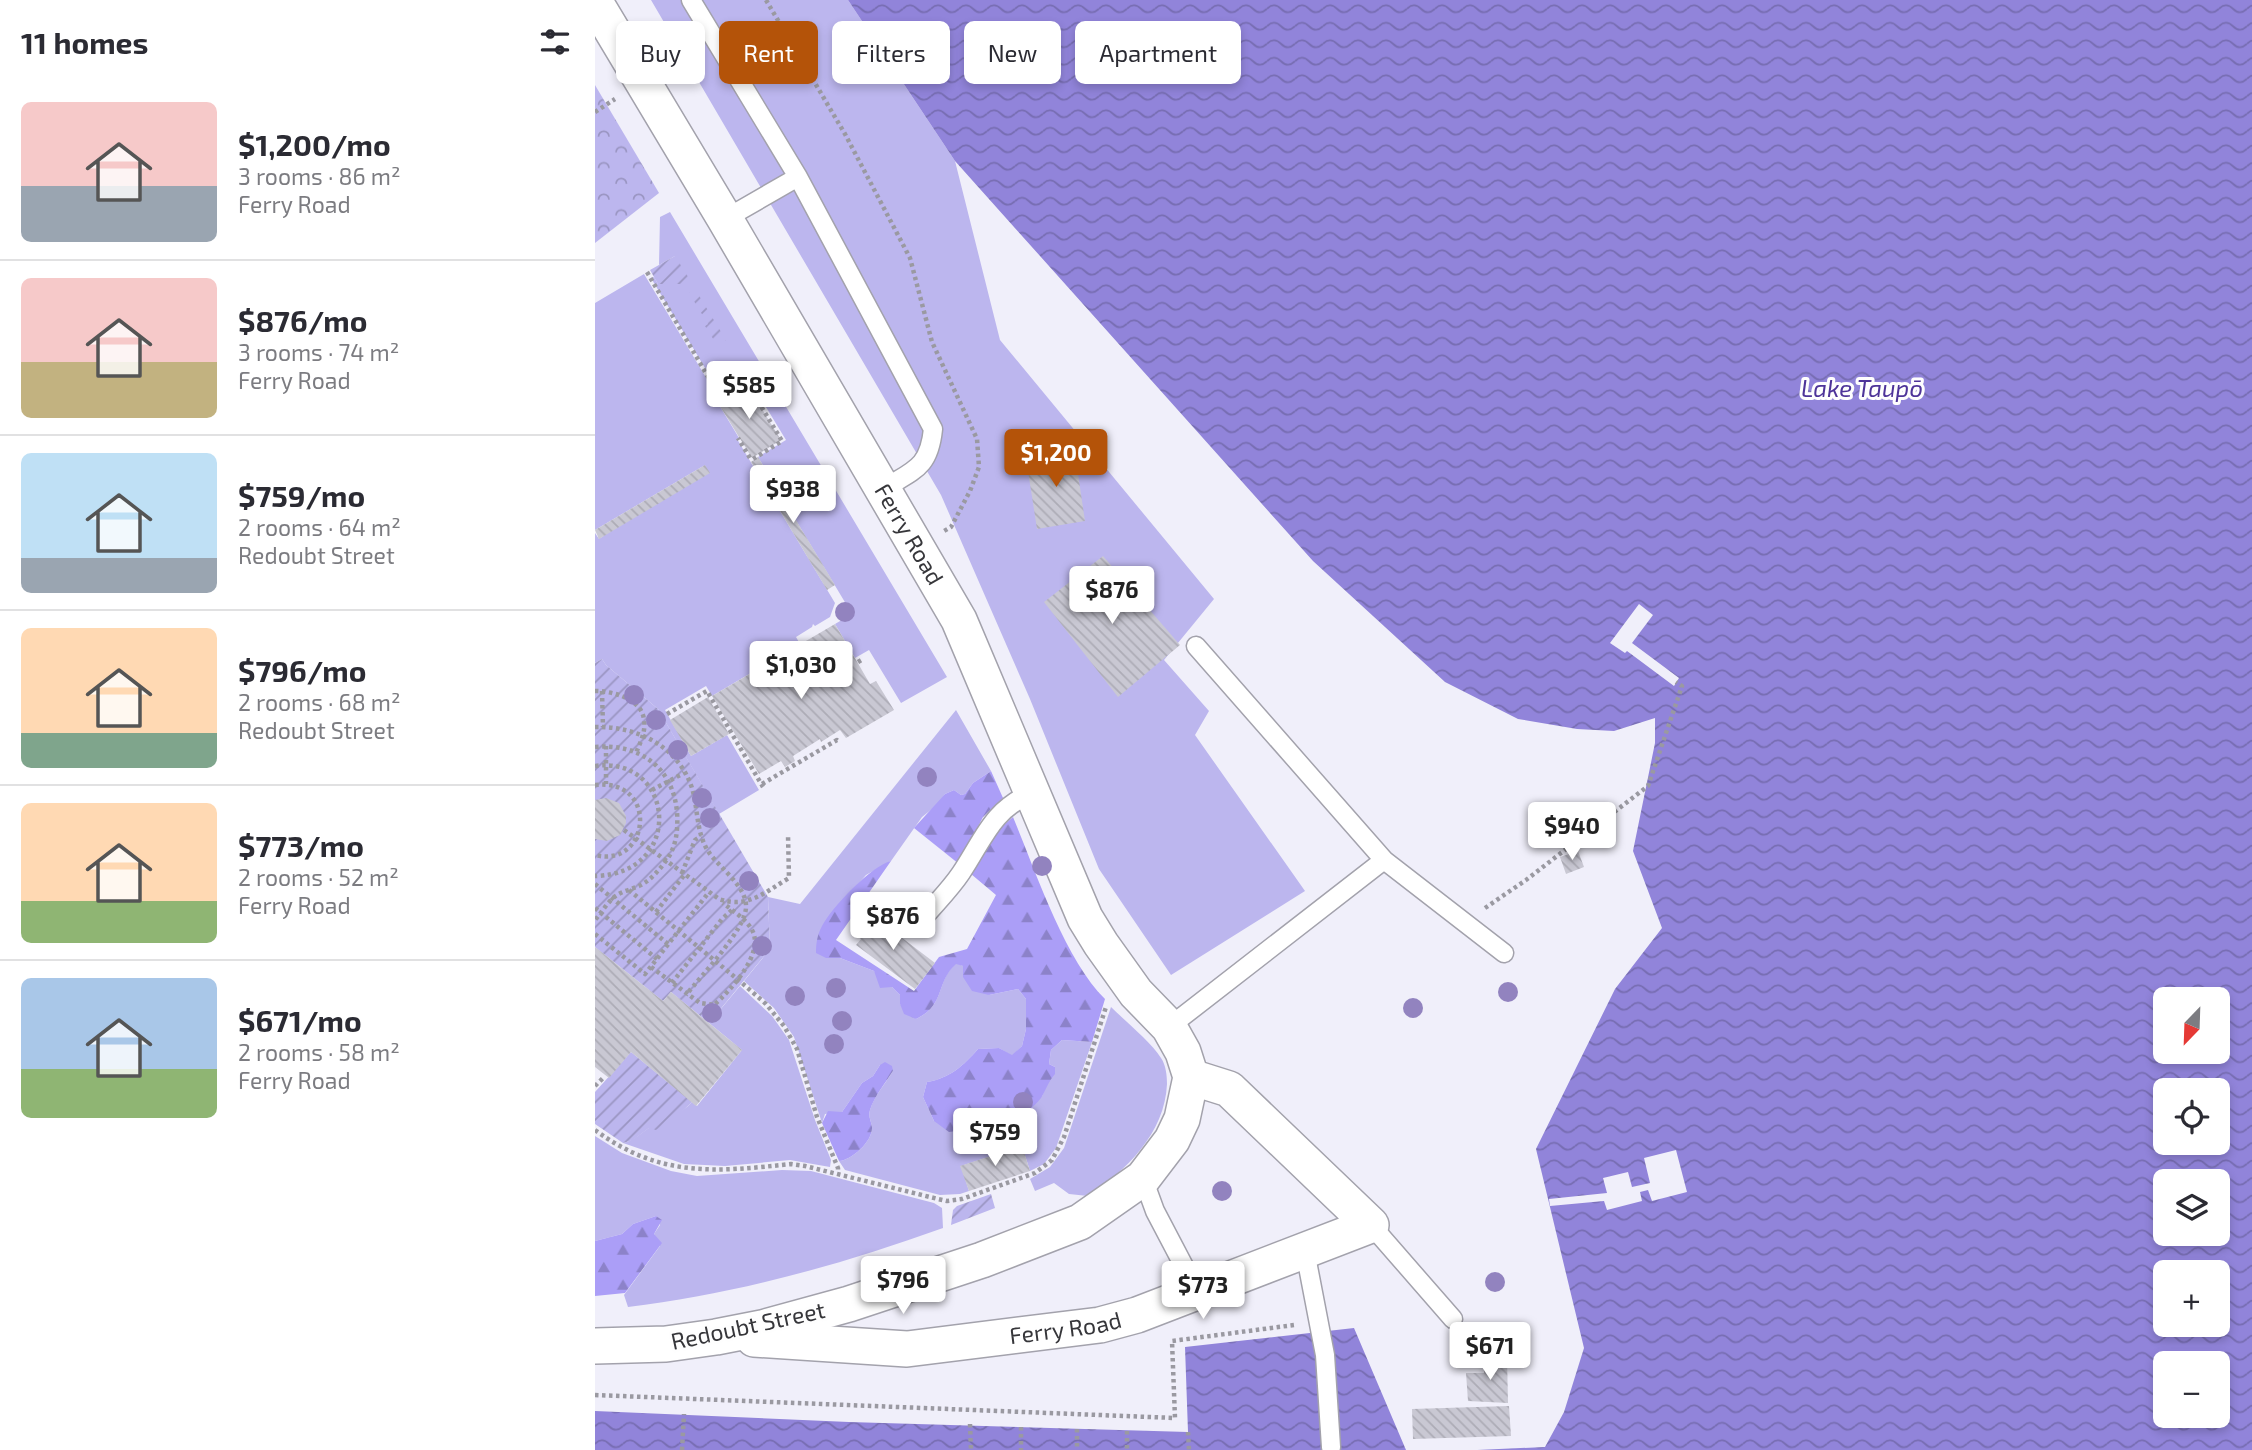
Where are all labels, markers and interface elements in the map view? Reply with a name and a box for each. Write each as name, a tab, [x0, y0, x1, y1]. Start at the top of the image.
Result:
chip: Buy	[616, 21, 705, 84]
chip: Rent	[719, 21, 818, 84]
chip: Filters	[832, 21, 950, 84]
chip: New	[964, 21, 1061, 84]
chip: Apartment	[1075, 21, 1241, 84]
icon: filters	[536, 23, 574, 61]
text: 11 homes	[21, 24, 148, 60]
text: $1,200/mo	[238, 126, 391, 162]
icon: home	[77, 130, 161, 214]
text: 3 rooms · 86 m²	[238, 162, 400, 190]
text: Ferry Road	[238, 190, 351, 218]
text: $876/mo	[238, 302, 367, 338]
icon: home	[77, 306, 161, 390]
text: 3 rooms · 74 m²	[238, 338, 399, 366]
pin: $585	[708, 362, 790, 421]
text: Ferry Road	[238, 366, 351, 394]
text: $585	[722, 370, 776, 398]
water label: Lake Taupō	[1801, 373, 1923, 402]
pin: $1,200	[999, 430, 1113, 489]
text: $1,200	[1020, 438, 1092, 466]
pin: $938	[752, 466, 834, 525]
text: $938	[766, 474, 820, 502]
text: $759/mo	[238, 477, 365, 513]
street label: Ferry Road	[869, 478, 950, 590]
icon: home	[77, 481, 161, 565]
text: 2 rooms · 64 m²	[238, 513, 401, 541]
text: Redoubt Street	[238, 541, 395, 569]
pin: $876	[1071, 566, 1153, 626]
text: $876	[1085, 575, 1139, 603]
pin: $1,030	[744, 642, 858, 701]
text: $1,030	[766, 650, 836, 678]
text: $796/mo	[238, 652, 366, 688]
icon: home	[77, 656, 161, 740]
text: 2 rooms · 68 m²	[238, 688, 401, 716]
text: Redoubt Street	[238, 716, 395, 744]
pin: $940	[1531, 802, 1613, 862]
text: $940	[1544, 811, 1600, 839]
text: $773/mo	[238, 827, 364, 863]
icon: home	[77, 831, 161, 915]
text: 2 rooms · 52 m²	[238, 863, 399, 891]
text: Ferry Road	[238, 891, 351, 919]
pin: $876	[852, 892, 934, 952]
text: $876	[866, 901, 920, 929]
north arrow	[2153, 987, 2229, 1064]
map controls	[2153, 987, 2230, 1428]
text: $671/mo	[238, 1002, 362, 1038]
icon: home	[77, 1006, 161, 1090]
text: 2 rooms · 58 m²	[238, 1038, 400, 1066]
text: Ferry Road	[238, 1066, 351, 1094]
button: locate	[2153, 1078, 2230, 1155]
pin: $759	[954, 1108, 1036, 1168]
text: $759	[969, 1117, 1021, 1145]
button: layers	[2153, 1169, 2230, 1246]
pin: $796	[862, 1256, 944, 1316]
button: +	[2153, 1260, 2230, 1337]
pin: $773	[1162, 1262, 1244, 1321]
text: $796	[877, 1265, 929, 1293]
text: $773	[1178, 1270, 1228, 1298]
street label: Redoubt Street	[668, 1295, 828, 1355]
street label: Ferry Road	[1008, 1305, 1124, 1349]
pin: $671	[1449, 1322, 1531, 1382]
text: $671	[1466, 1331, 1515, 1359]
button: −	[2153, 1351, 2230, 1428]

